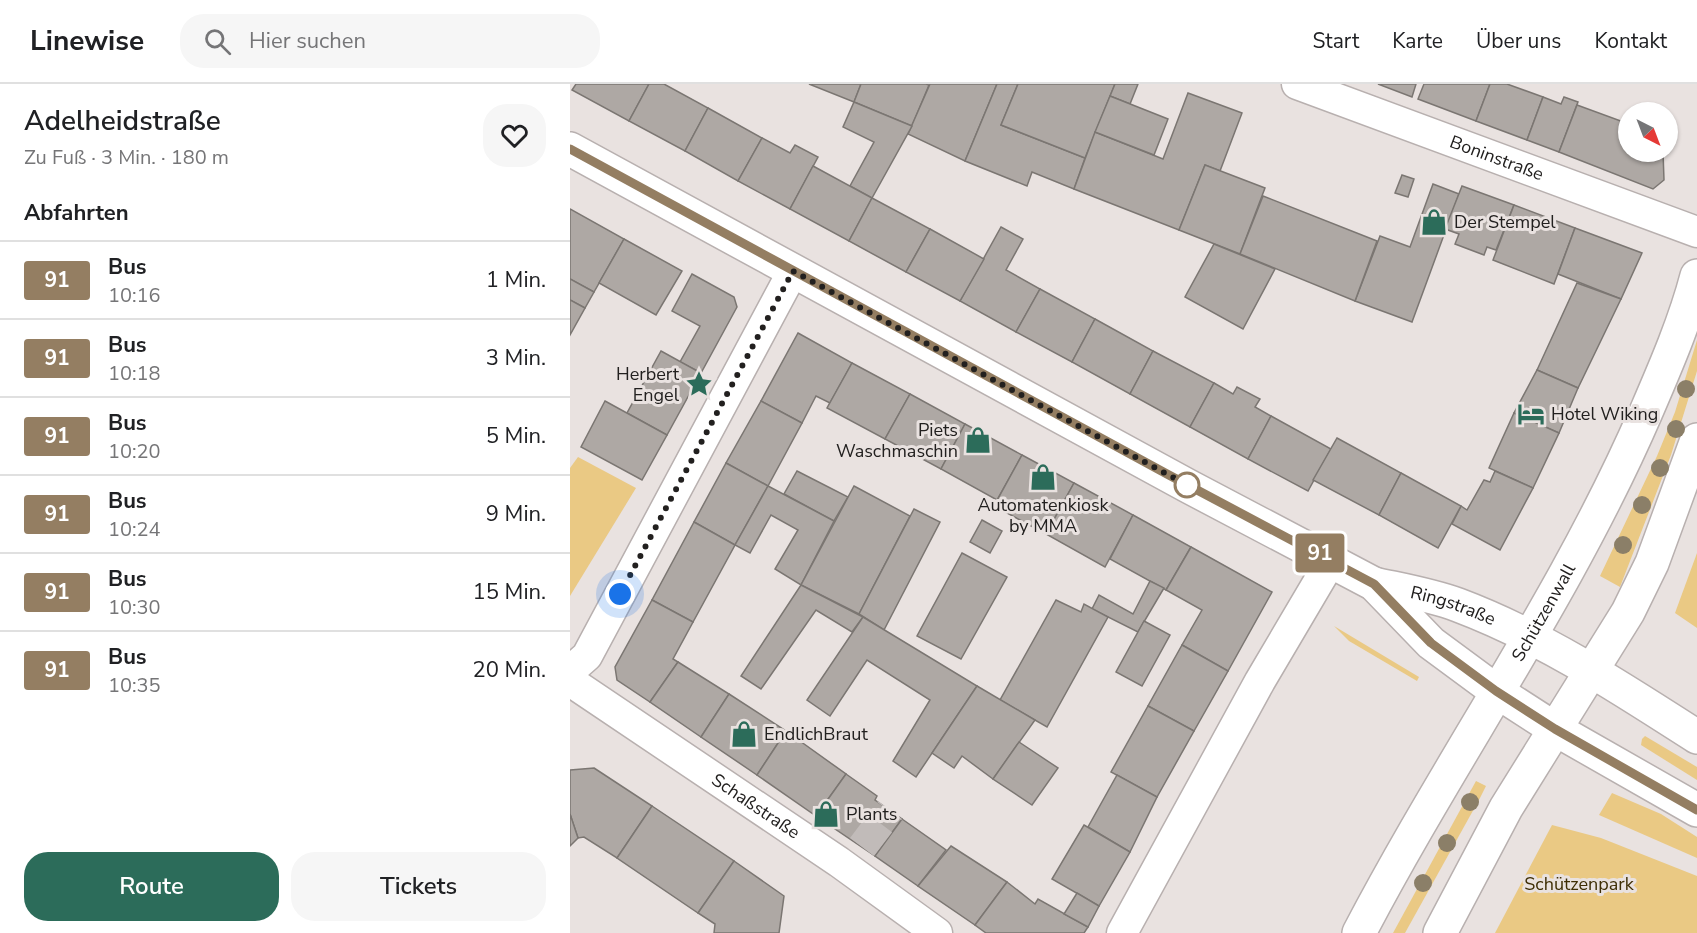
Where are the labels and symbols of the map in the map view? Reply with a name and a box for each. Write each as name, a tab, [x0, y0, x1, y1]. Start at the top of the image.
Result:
north arrow	[1618, 102, 1678, 162]
street label: Boninstraße	[1447, 130, 1547, 186]
shop icon: Der Stempel	[1419, 207, 1449, 237]
place label: Der Stempel	[1454, 210, 1556, 234]
place label: Herbert Engel	[616, 362, 680, 407]
place icon: Herbert Engel	[684, 369, 714, 399]
hotel icon: Hotel Wiking	[1516, 399, 1546, 429]
place label: Hotel Wiking	[1551, 402, 1658, 426]
place label: Piets Waschmaschin	[836, 418, 958, 463]
shop icon: Piets Waschmaschin	[963, 425, 993, 455]
shop icon: Automatenkiosk by MMA	[1028, 462, 1058, 492]
unlabelled marker	[1174, 472, 1200, 498]
place label: Automatenkiosk by MMA	[977, 493, 1110, 538]
line badge: 91	[1293, 534, 1347, 572]
street label: Schützenwall	[1506, 559, 1581, 666]
your location	[605, 579, 635, 609]
street label: Ringstraße	[1408, 580, 1499, 631]
shop icon: EndlichBraut	[729, 719, 759, 749]
place label: EndlichBraut	[764, 722, 868, 746]
street label: Schaßstraße	[707, 768, 805, 844]
shop icon: Plants	[811, 799, 841, 829]
place label: Plants	[846, 802, 897, 826]
park label: Schützenpark	[1524, 872, 1635, 896]

